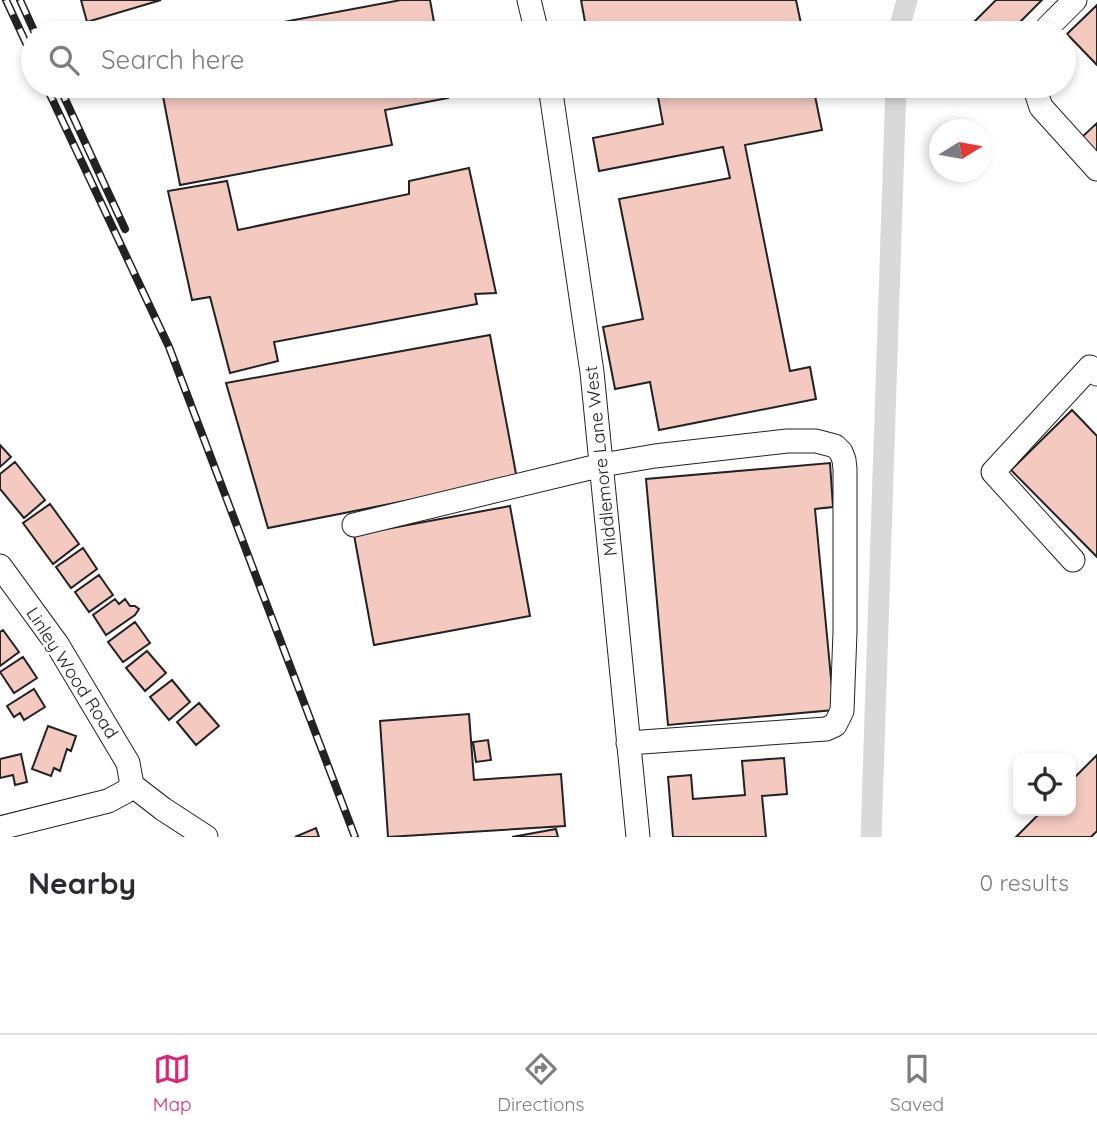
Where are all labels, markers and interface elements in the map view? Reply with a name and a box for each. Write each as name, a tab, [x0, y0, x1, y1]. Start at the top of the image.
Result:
search box	[21, 21, 1076, 98]
icon: search	[45, 41, 83, 79]
text: Search here	[101, 43, 245, 76]
north arrow	[929, 119, 992, 182]
street label: Middlemore Lane West	[579, 365, 622, 557]
street label: Linley Wood Road	[21, 603, 124, 743]
map controls	[1013, 753, 1076, 816]
button: locate	[1013, 753, 1076, 816]
text: Nearby	[28, 864, 136, 902]
text: 0 results	[980, 868, 1069, 897]
tab: Map	[153, 1050, 192, 1116]
tab: Directions	[497, 1050, 584, 1116]
tab: Saved	[890, 1050, 944, 1116]

